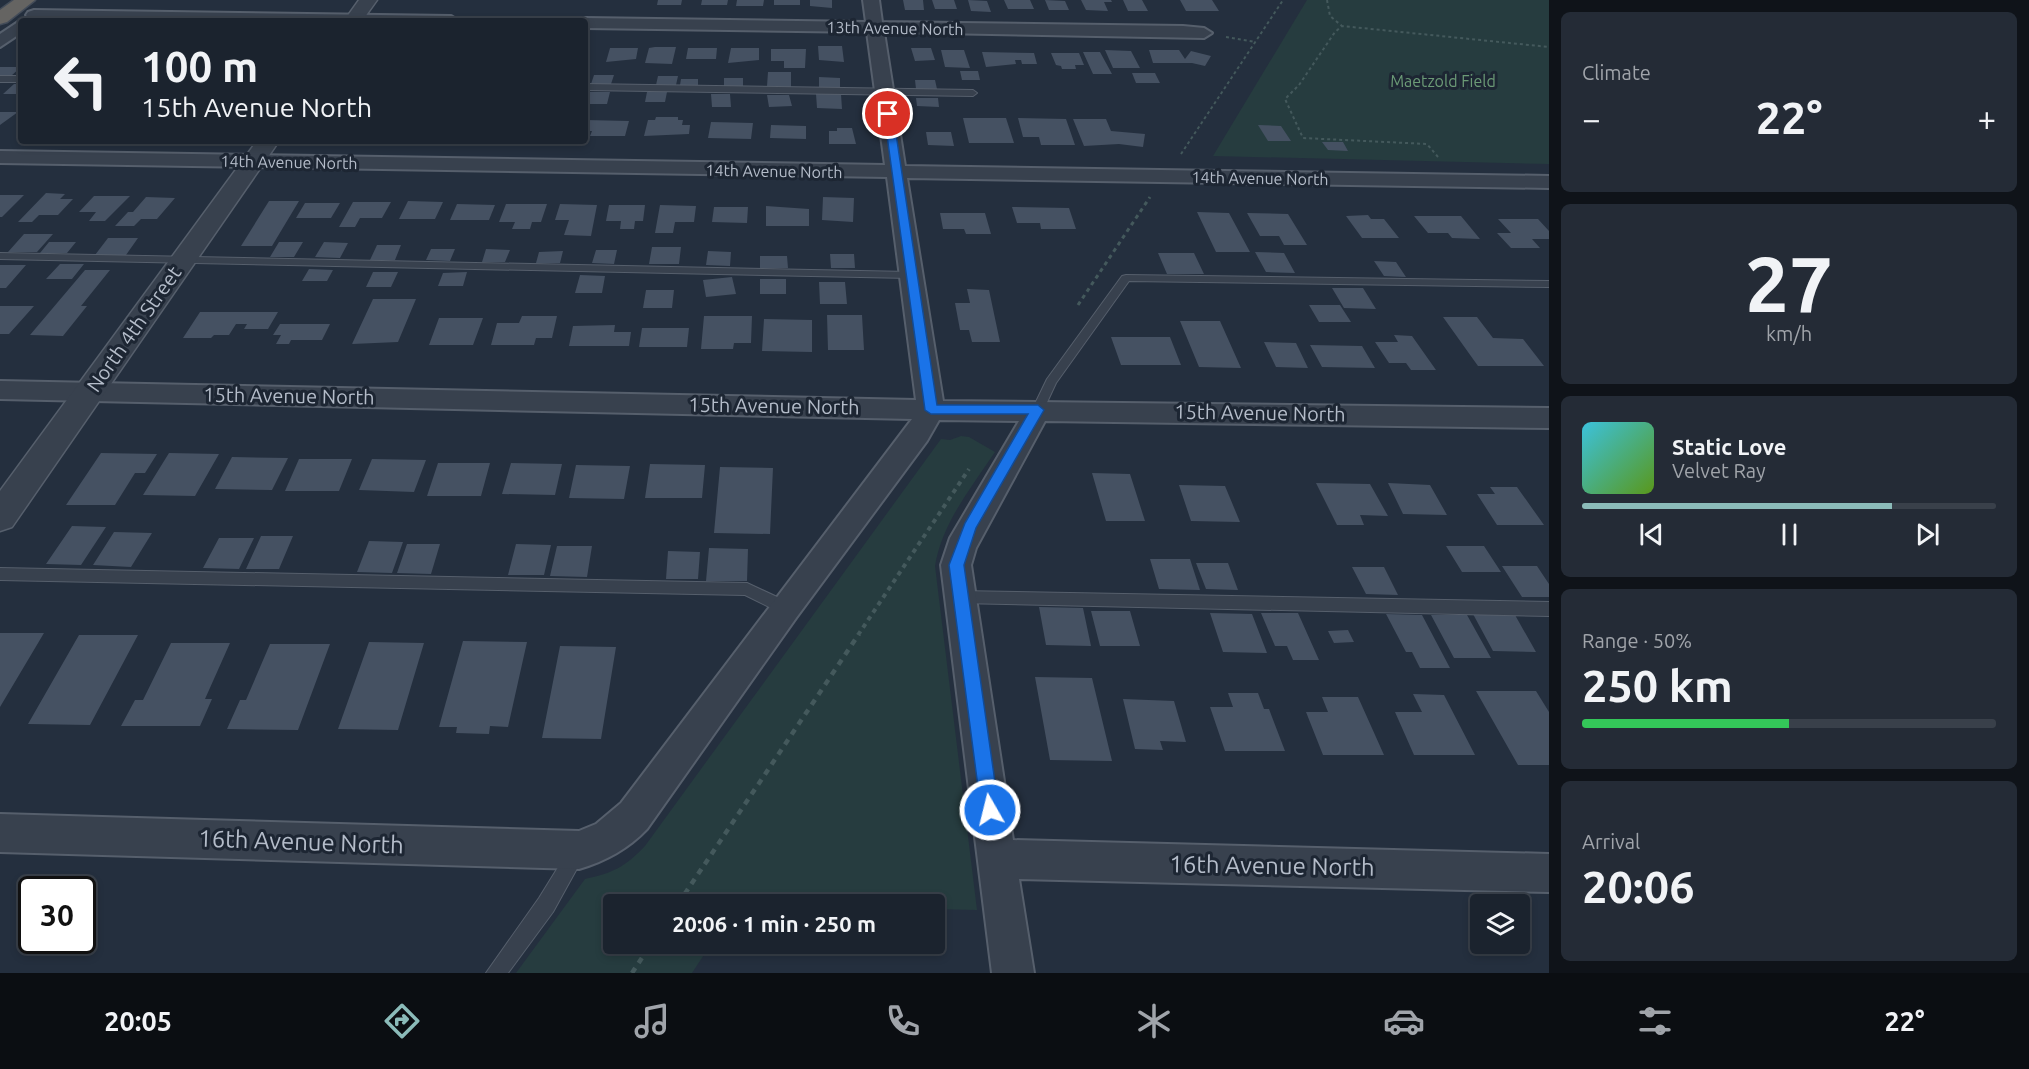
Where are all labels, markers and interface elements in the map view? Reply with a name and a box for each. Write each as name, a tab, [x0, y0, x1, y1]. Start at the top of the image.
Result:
street label: 13th Avenue North	[826, 18, 964, 38]
icon: left	[42, 42, 120, 120]
text: 100 m	[141, 43, 258, 90]
text: Climate	[1582, 61, 1651, 84]
park label: Maetzold Field	[1390, 72, 1496, 90]
pin	[862, 88, 913, 139]
text: 15th Avenue North	[141, 92, 372, 122]
text: 22°	[1756, 92, 1822, 143]
icon: arrive	[871, 97, 904, 130]
text: −	[1582, 100, 1601, 137]
text: +	[1977, 100, 1996, 137]
street label: 14th Avenue North	[220, 152, 358, 172]
street label: 14th Avenue North	[705, 161, 843, 181]
street label: 14th Avenue North	[1191, 168, 1329, 188]
text: 27	[1745, 239, 1833, 327]
street label: North 4th Street	[82, 261, 186, 396]
text: km/h	[1766, 322, 1812, 345]
street label: 15th Avenue North	[203, 383, 375, 408]
street label: 15th Avenue North	[688, 393, 860, 418]
street label: 15th Avenue North	[1174, 400, 1346, 425]
text: Static Love	[1672, 434, 1787, 459]
text: Velvet Ray	[1672, 459, 1766, 482]
icon: previous	[1635, 518, 1668, 551]
icon: pause	[1773, 518, 1806, 551]
icon: next	[1911, 518, 1944, 551]
text: Range · 50%	[1582, 629, 1692, 652]
text: 250 km	[1582, 660, 1733, 711]
position arrow	[958, 778, 1022, 842]
street label: 16th Avenue North	[198, 824, 404, 859]
text: Arrival	[1582, 830, 1640, 853]
street label: 16th Avenue North	[1169, 850, 1375, 881]
text: 20:06	[1582, 861, 1695, 912]
speed limit sign: 30	[18, 876, 96, 954]
map controls	[1470, 894, 1530, 954]
button: layers	[1470, 894, 1530, 954]
text: 20:06 · 1 min · 250 m	[672, 911, 876, 936]
icon: directions	[381, 1000, 423, 1042]
icon: music	[631, 1000, 673, 1042]
icon: phone	[882, 1000, 924, 1042]
icon: climate	[1133, 1000, 1175, 1042]
icon: car	[1383, 1000, 1425, 1042]
icon: filters	[1634, 1000, 1676, 1042]
text: 20:05	[104, 1006, 172, 1036]
text: 22°	[1885, 1006, 1925, 1036]

